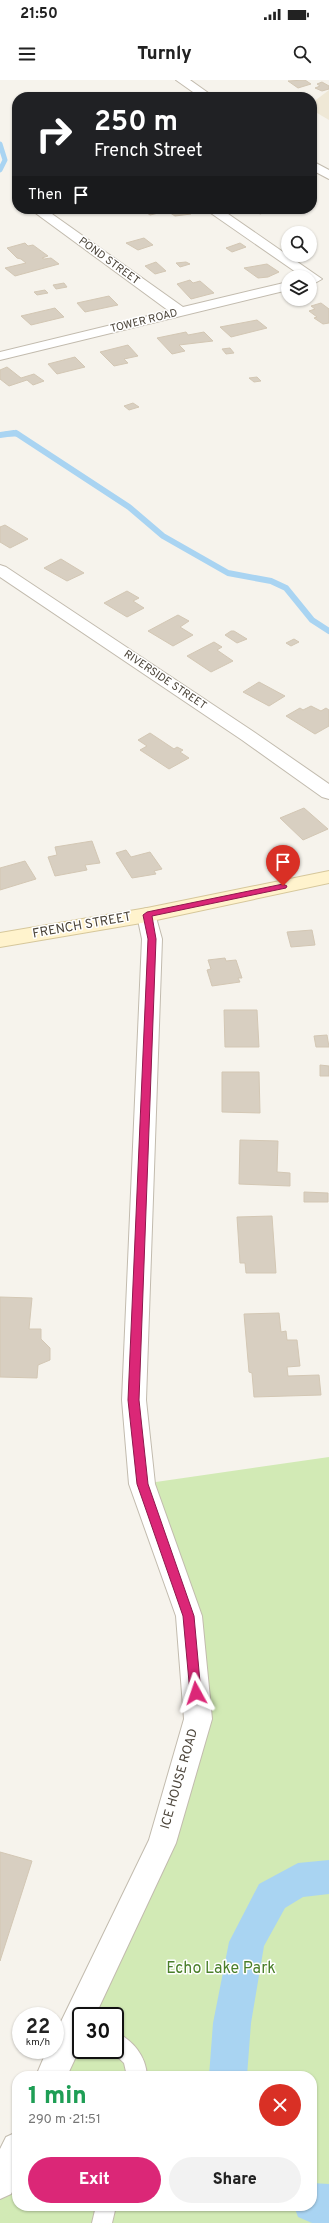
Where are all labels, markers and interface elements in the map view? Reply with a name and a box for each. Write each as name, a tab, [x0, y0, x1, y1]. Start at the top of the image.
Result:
text: 21:50	[20, 5, 58, 24]
icon: menu	[16, 43, 38, 65]
text: Turnly	[137, 43, 192, 66]
icon: search	[291, 43, 313, 65]
text: 250 m	[94, 105, 178, 141]
icon: right	[28, 108, 80, 160]
text: French Street	[94, 140, 203, 163]
icon: arrive	[70, 184, 92, 206]
text: Then	[28, 186, 62, 205]
map controls	[281, 226, 317, 306]
button: search	[281, 226, 317, 262]
street label: POND STREET	[76, 234, 142, 288]
button: layers	[281, 270, 317, 306]
street label: TOWER ROAD	[109, 306, 179, 336]
street label: RIVERSIDE STREET	[121, 647, 209, 713]
pin	[266, 845, 300, 886]
icon: arrive	[272, 851, 294, 873]
street label: FRENCH STREET	[31, 909, 133, 943]
position arrow	[175, 1672, 217, 1714]
street label: ICE HOUSE ROAD	[158, 1727, 202, 1831]
park label: Echo Lake Park	[166, 1959, 276, 1979]
speed limit sign: 30	[72, 2007, 124, 2059]
text: 22	[26, 2015, 50, 2041]
text: km/h	[26, 2036, 50, 2049]
text: 1 min	[28, 2082, 87, 2112]
button: close	[259, 2084, 301, 2126]
text: 290 m · 21:51	[28, 2112, 101, 2128]
button: Exit	[28, 2157, 161, 2203]
button: Share	[169, 2157, 301, 2203]

